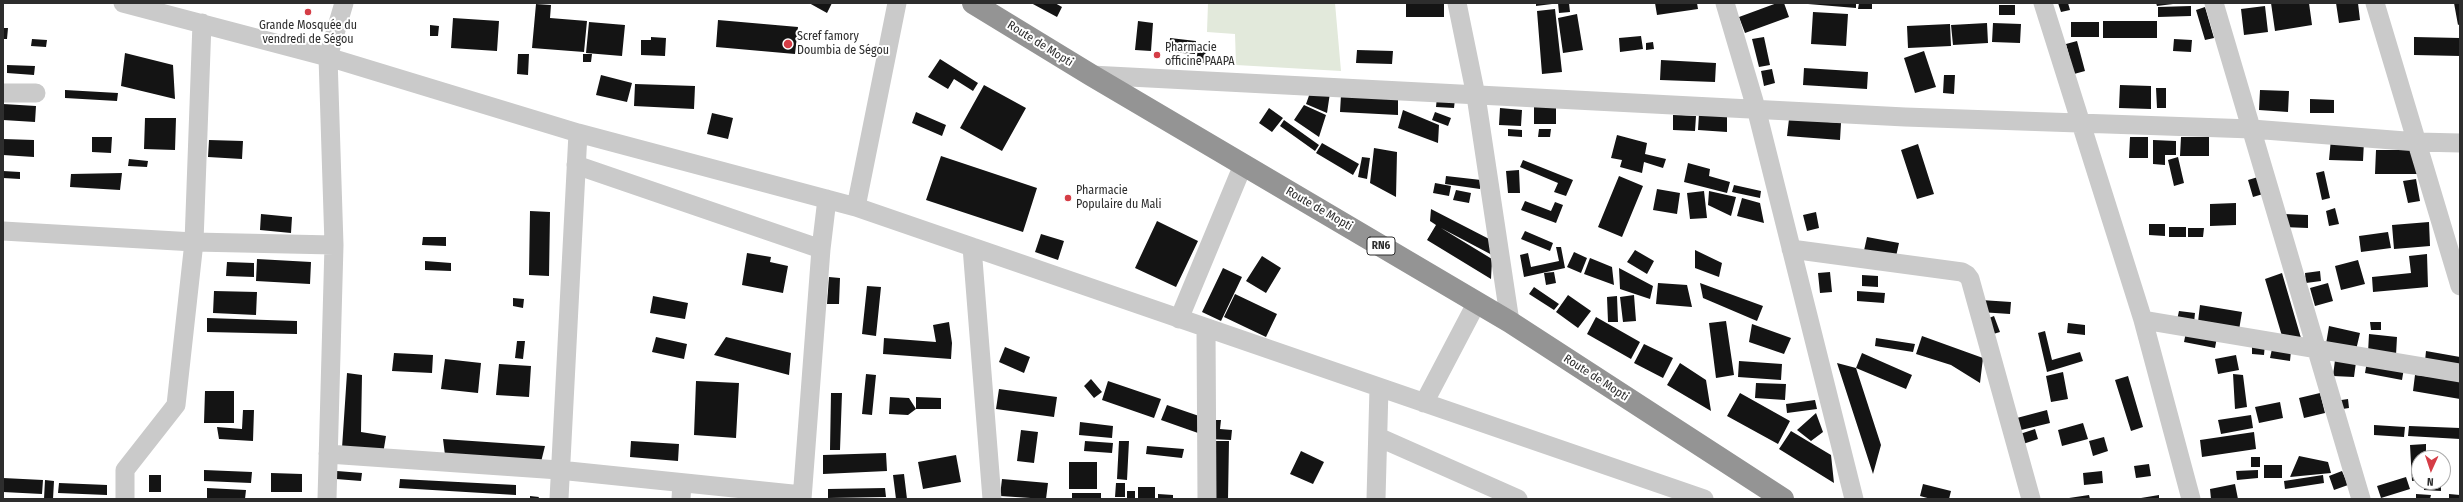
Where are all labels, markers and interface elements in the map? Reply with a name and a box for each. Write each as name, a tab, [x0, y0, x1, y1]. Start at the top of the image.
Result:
marker: Grande Mosquée du vendredi de Ségou	[303, 7, 313, 17]
street label: Route de Mopti	[1004, 18, 1076, 70]
place label: Grande Mosquée du vendredi de Ségou	[259, 19, 357, 47]
place label: Scref famory Doumbia de Ségou	[797, 30, 889, 58]
marker: Scref famory Doumbia de Ségou	[782, 38, 794, 50]
place label: Pharmacie officine PAAPA	[1165, 41, 1235, 69]
marker: Pharmacie officine PAAPA	[1152, 50, 1162, 60]
place label: Pharmacie Populaire du Mali	[1076, 184, 1162, 212]
street label: Route de Mopti	[1283, 184, 1355, 234]
marker: Pharmacie Populaire du Mali	[1063, 193, 1073, 203]
road number: RN6	[1367, 237, 1395, 255]
street label: Route de Mopti	[1561, 352, 1631, 404]
north arrow	[2411, 450, 2451, 490]
text: N	[2427, 475, 2434, 488]

